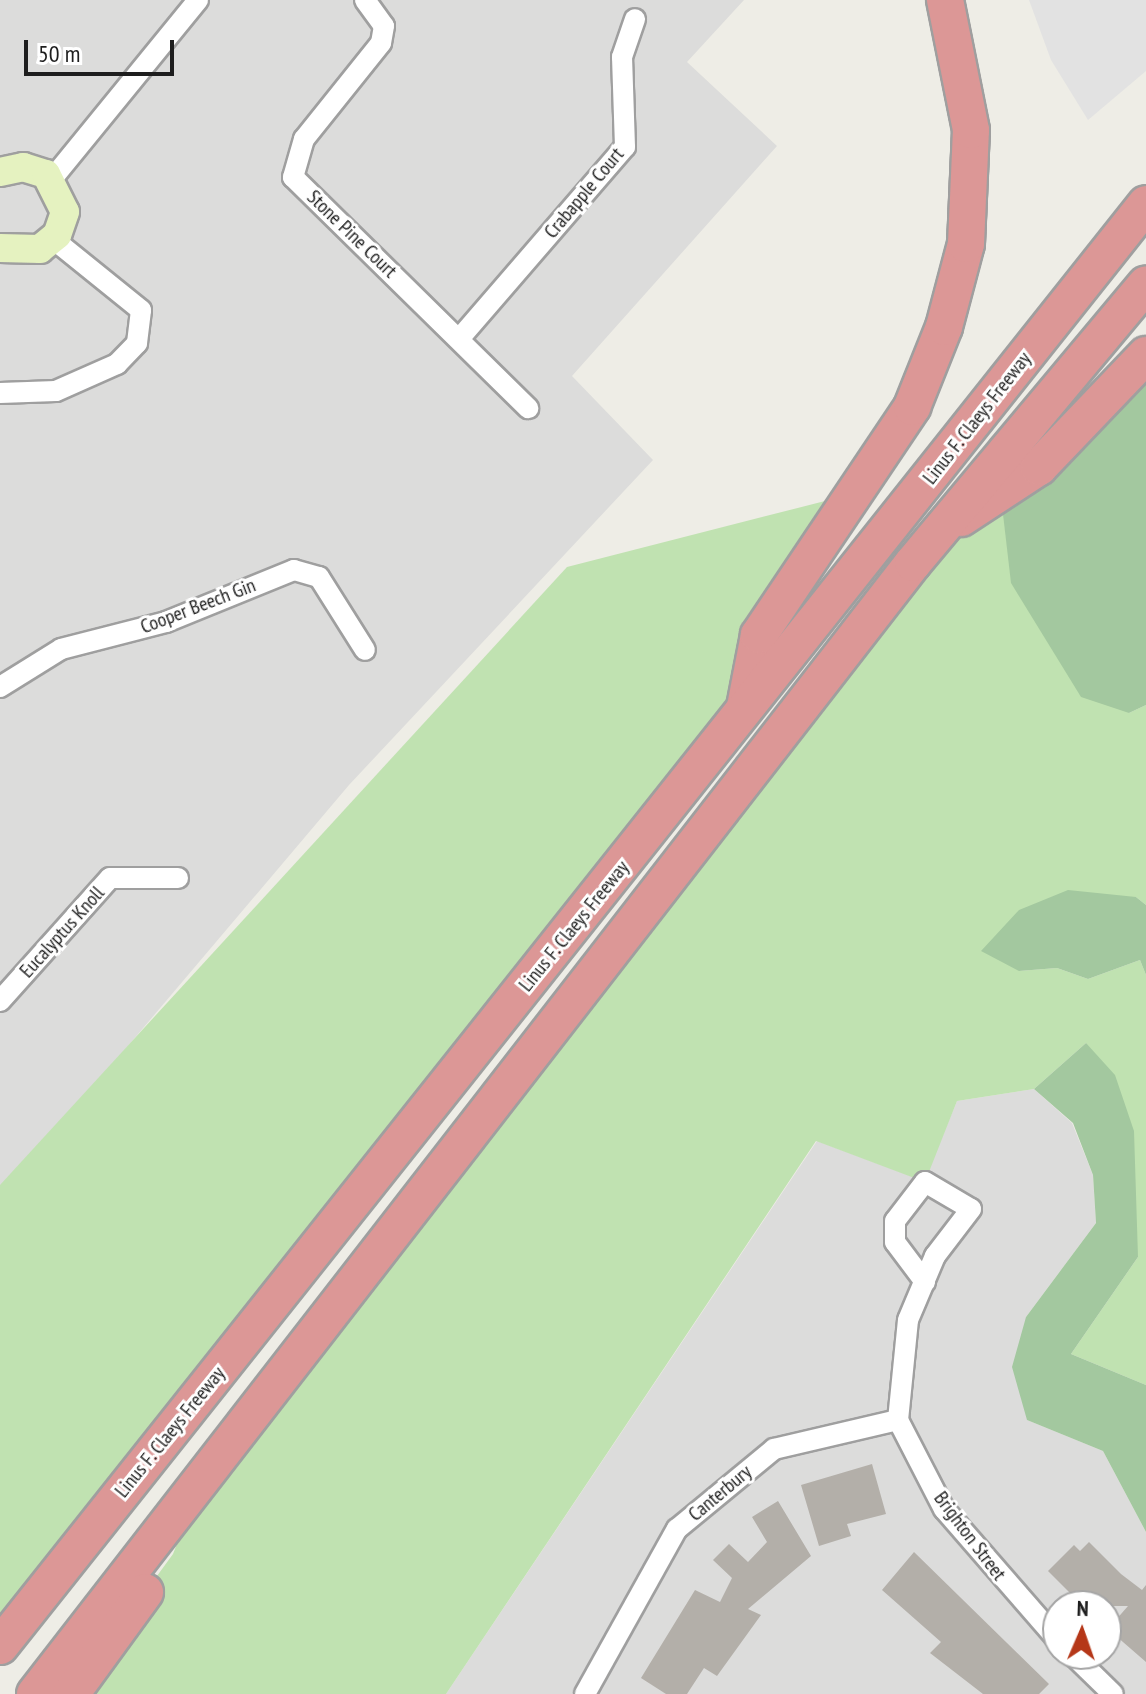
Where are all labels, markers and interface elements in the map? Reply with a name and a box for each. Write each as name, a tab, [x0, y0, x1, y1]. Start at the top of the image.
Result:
scale bar	[28, 24, 178, 74]
text: 50 m	[38, 38, 80, 69]
street label: Crabapple Court	[539, 143, 629, 243]
street label: Stone Pine Court	[302, 185, 402, 283]
street label: Linus F. Claeys Freeway	[917, 347, 1037, 489]
street label: Cooper Beech Gin	[137, 573, 259, 639]
street label: Linus F. Claeys Freeway	[513, 855, 635, 997]
street label: Eucalyptus Knoll	[15, 881, 109, 983]
street label: Linus F. Claeys Freeway	[109, 1361, 231, 1503]
street label: Canterbury	[684, 1460, 756, 1526]
street label: Brighton Street	[929, 1487, 1011, 1585]
north arrow	[1042, 1590, 1122, 1670]
text: N	[1076, 1594, 1089, 1622]

